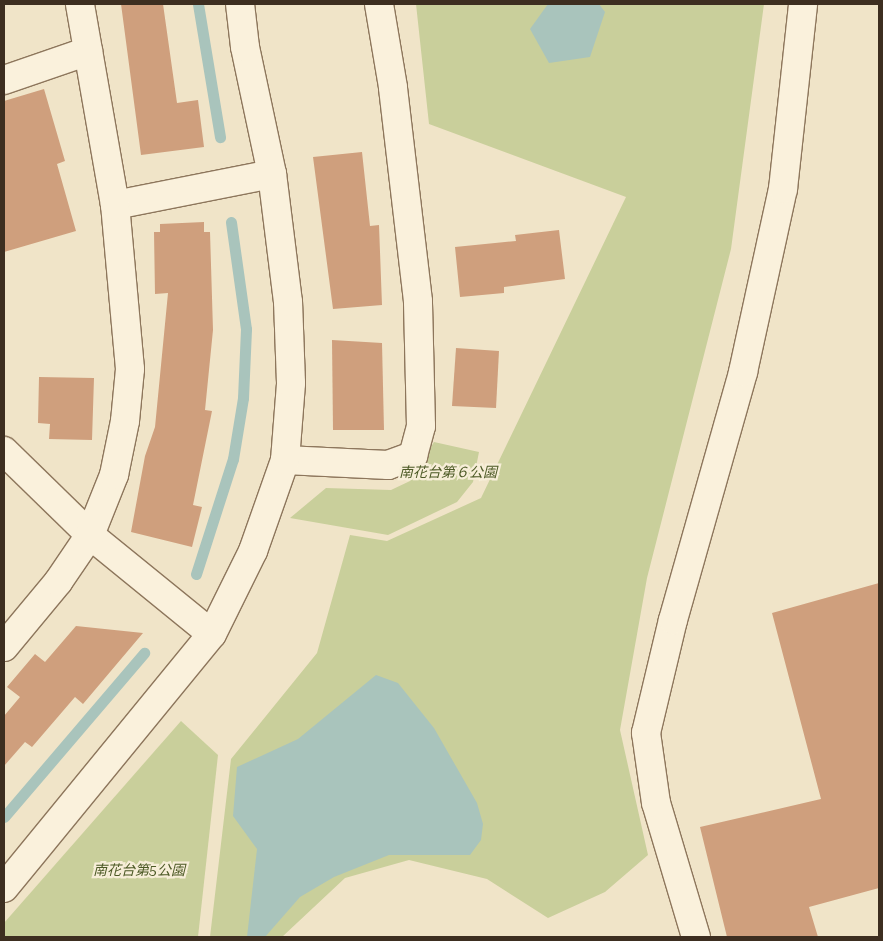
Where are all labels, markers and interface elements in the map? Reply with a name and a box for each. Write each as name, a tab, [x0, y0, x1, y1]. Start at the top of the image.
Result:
park label: 南花台第６公園	[399, 464, 497, 480]
park label: 南花台第5公園	[93, 862, 185, 878]

